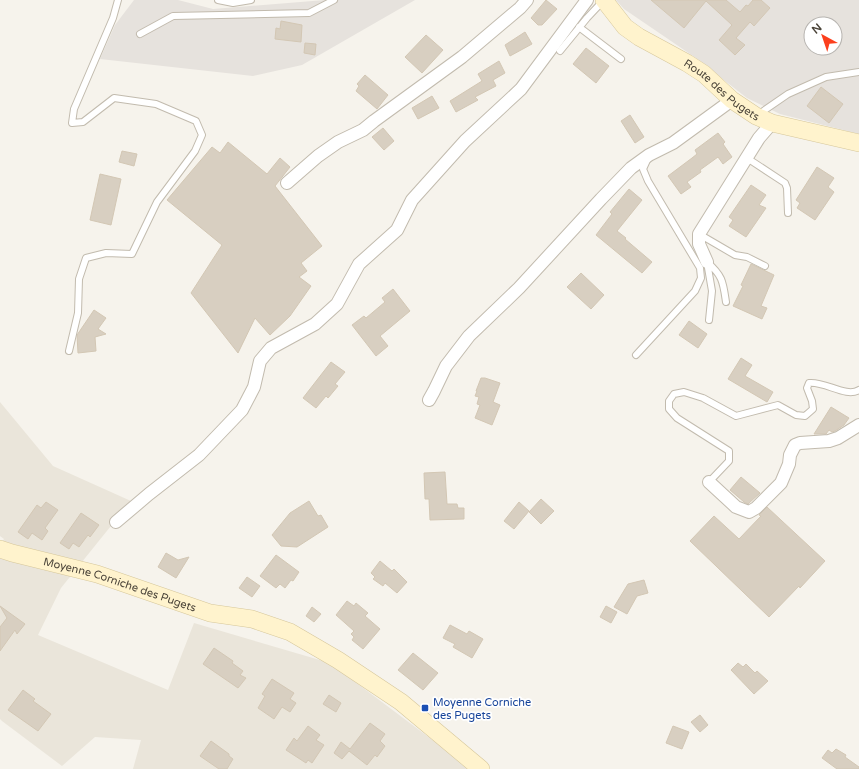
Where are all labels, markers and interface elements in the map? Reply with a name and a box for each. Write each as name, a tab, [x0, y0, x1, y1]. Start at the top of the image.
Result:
north arrow	[803, 16, 843, 56]
text: N	[809, 21, 824, 37]
street label: Route des Pugets	[682, 56, 761, 123]
street label: Moyenne Corniche des Pugets	[42, 555, 198, 614]
place label: Moyenne Corniche des Pugets	[433, 696, 531, 722]
marker: Moyenne Corniche des Pugets	[420, 703, 430, 713]

